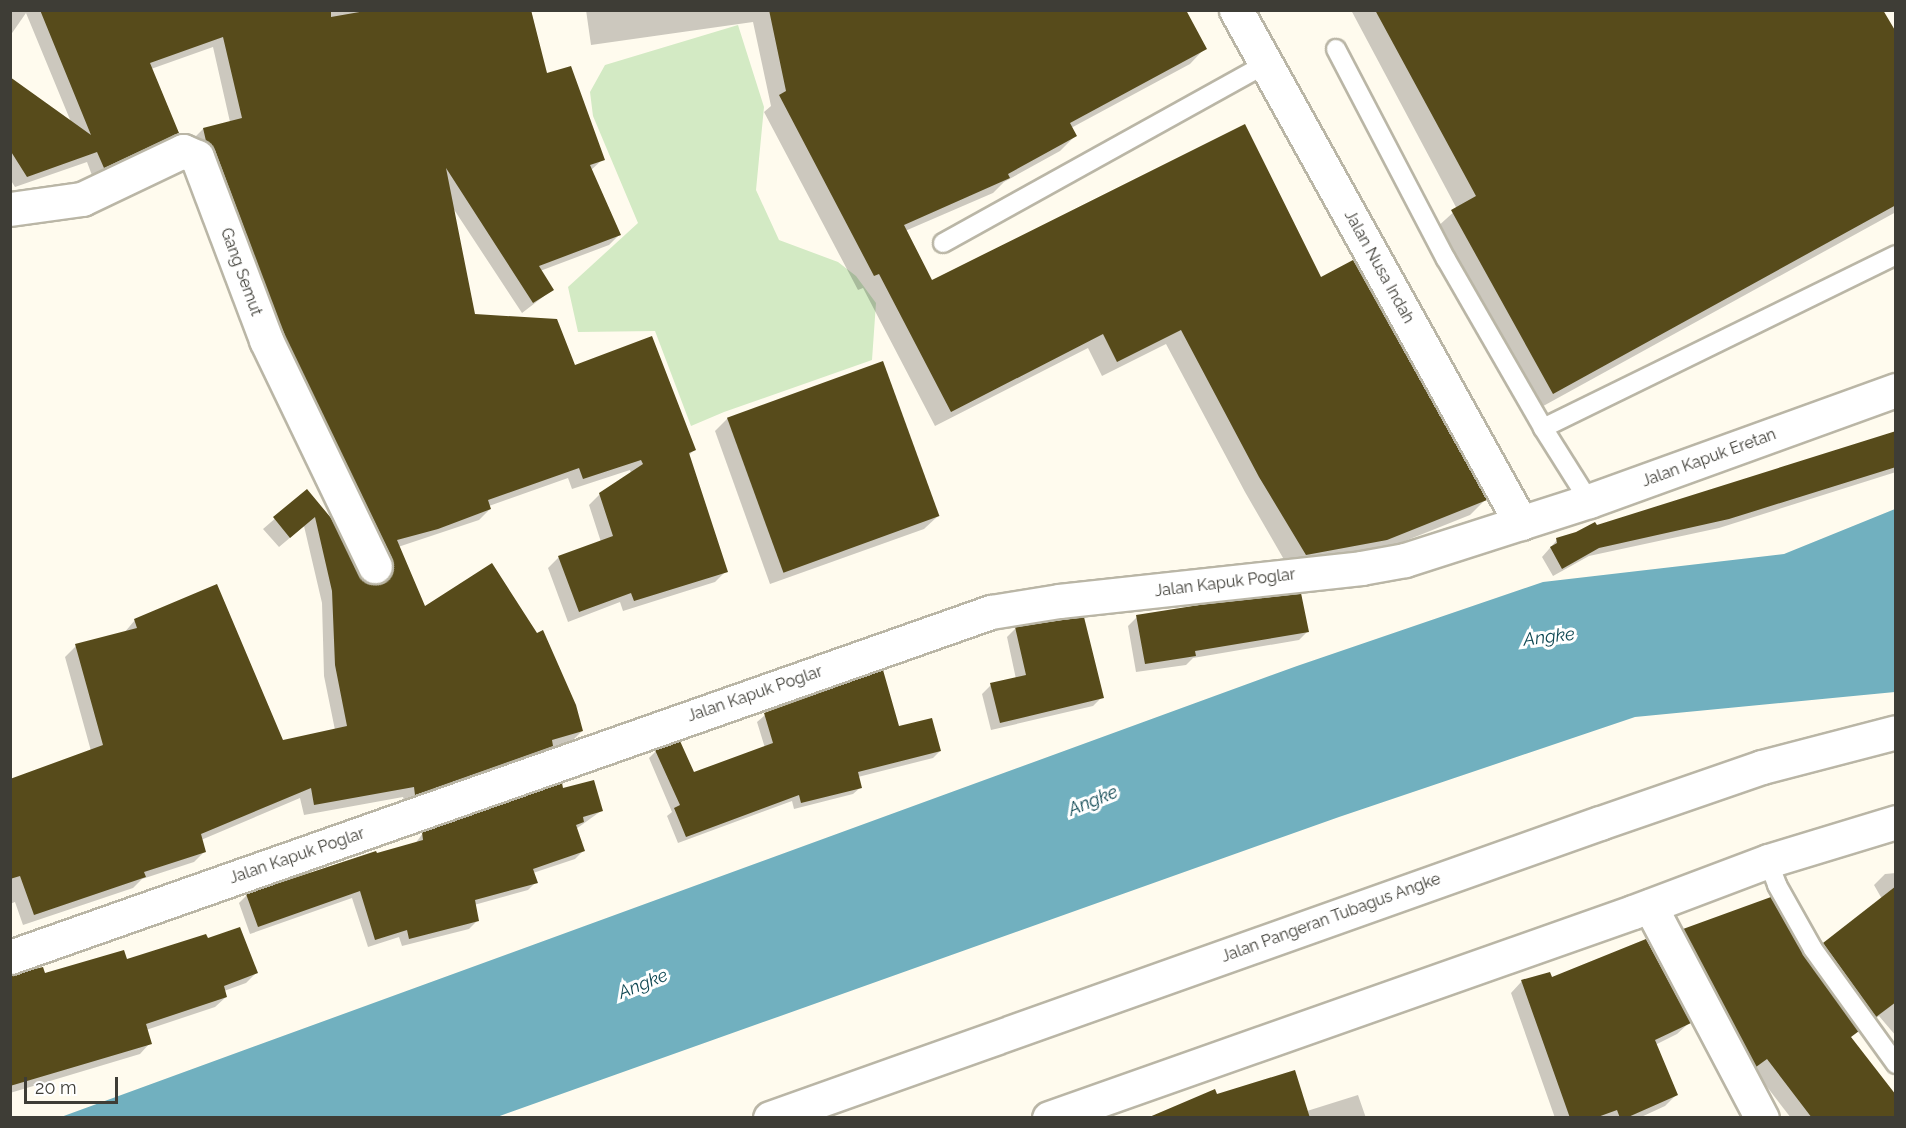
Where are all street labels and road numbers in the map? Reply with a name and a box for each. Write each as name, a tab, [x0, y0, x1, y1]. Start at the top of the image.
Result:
street label: Jalan Nusa Indah	[1340, 207, 1418, 327]
street label: Gang Semut	[216, 225, 266, 319]
street label: Jalan Kapuk Eretan	[1639, 425, 1779, 491]
street label: Jalan Kapuk Poglar	[1154, 565, 1296, 601]
street label: Jalan Kapuk Poglar	[685, 662, 825, 726]
street label: Jalan Kapuk Poglar	[227, 824, 367, 888]
street label: Jalan Pangeran Tubagus Angke	[1218, 869, 1444, 967]

